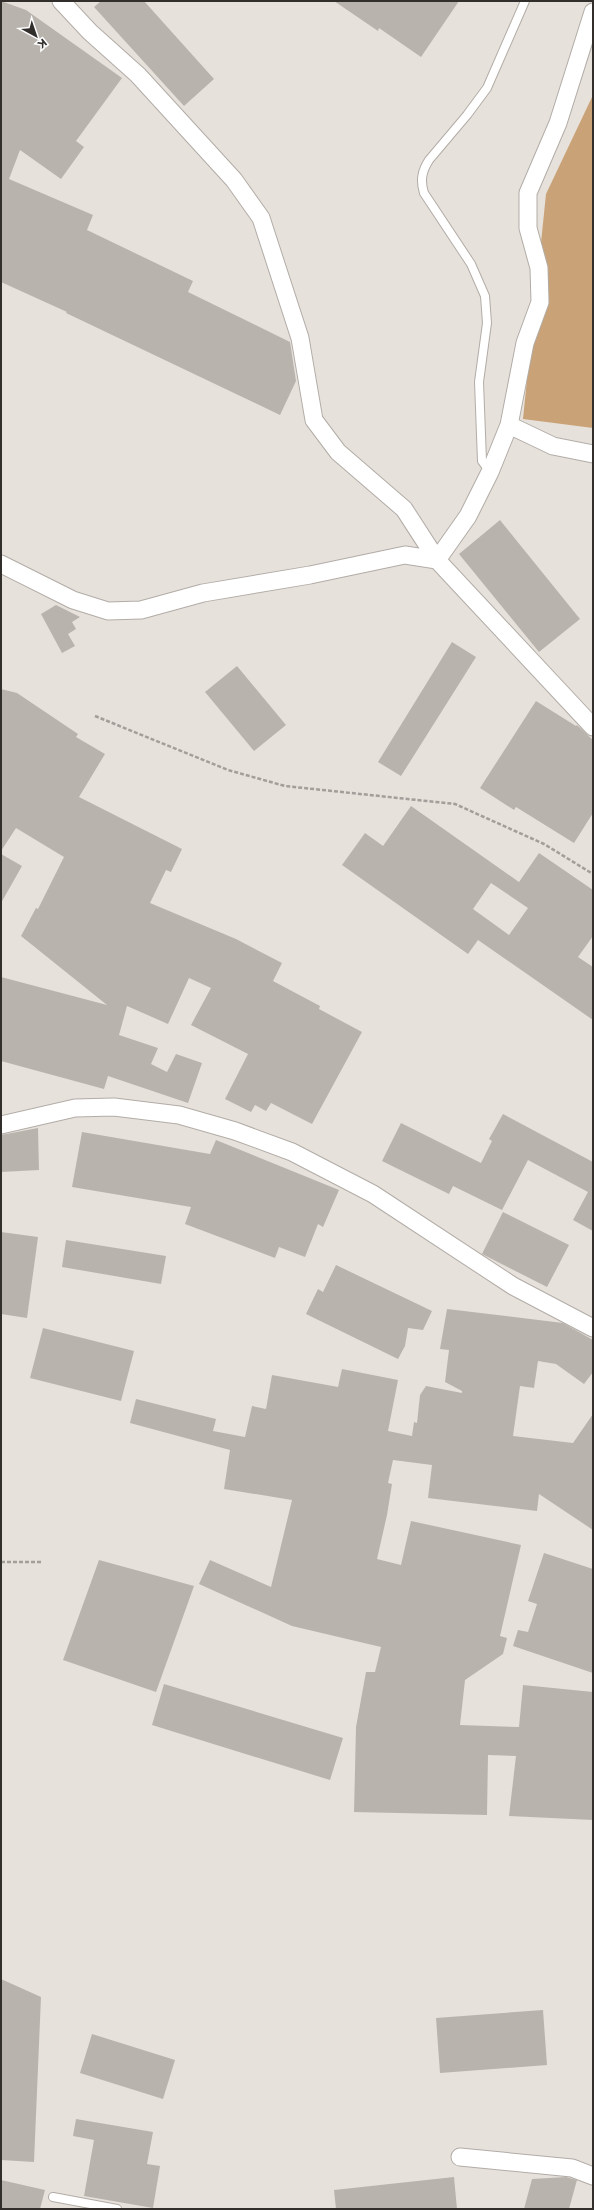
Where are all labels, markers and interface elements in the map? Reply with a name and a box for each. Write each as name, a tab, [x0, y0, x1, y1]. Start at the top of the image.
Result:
north arrow	[16, 16, 56, 56]
text: K	[34, 36, 50, 52]

